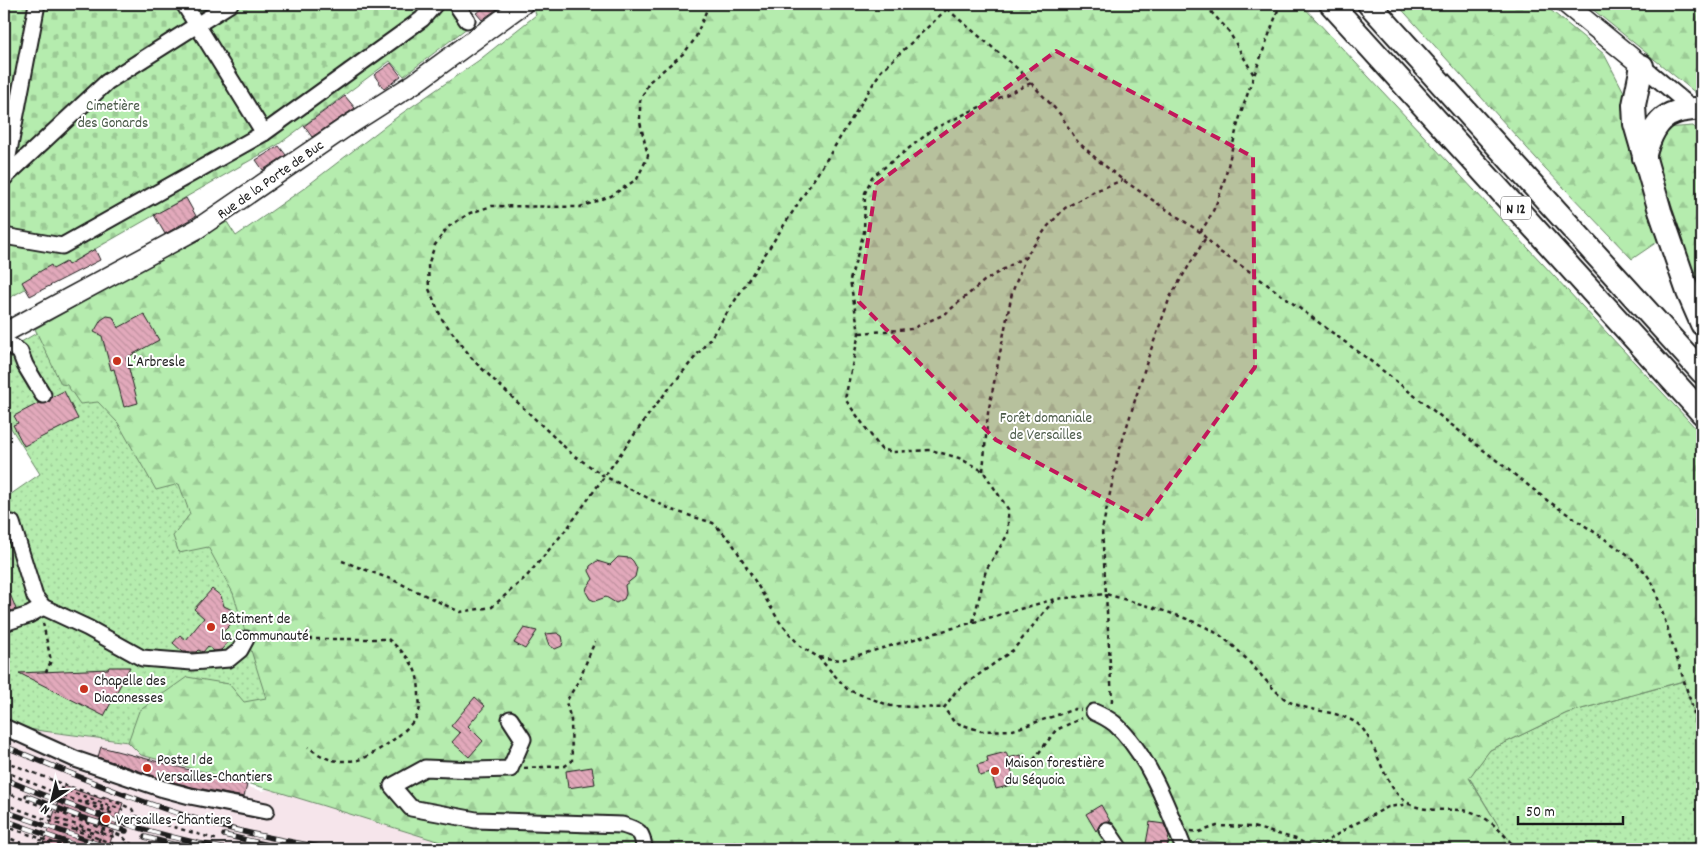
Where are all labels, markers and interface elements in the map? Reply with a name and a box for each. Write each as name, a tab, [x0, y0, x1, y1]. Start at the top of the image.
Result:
park label: Cimetière des Gonards	[78, 96, 148, 135]
street label: Rue de la Porte de Buc	[213, 135, 329, 226]
road number: N 12	[1501, 197, 1531, 220]
place label: L’Arbresle	[127, 352, 185, 374]
marker: L’Arbresle	[111, 355, 123, 367]
park label: Forêt domaniale de Versailles	[1000, 408, 1093, 447]
place label: Bâtiment de la Communauté	[221, 609, 309, 648]
marker: Bâtiment de la Communauté	[205, 621, 217, 633]
place label: Chapelle des Diaconesses	[94, 671, 166, 710]
marker: Chapelle des Diaconesses	[78, 683, 90, 695]
place label: Poste 1 de Versailles-Chantiers	[157, 750, 273, 789]
place label: Maison forestière du Séquoia	[1005, 753, 1105, 792]
marker: Poste 1 de Versailles-Chantiers	[141, 762, 153, 774]
marker: Maison forestière du Séquoia	[989, 765, 1001, 777]
north arrow	[28, 776, 78, 826]
scale bar	[1518, 793, 1624, 825]
text: N	[37, 799, 54, 819]
text: 50 m	[1526, 802, 1555, 824]
place label: Versailles-Chantiers	[116, 810, 232, 832]
marker: Versailles-Chantiers	[100, 813, 112, 825]

